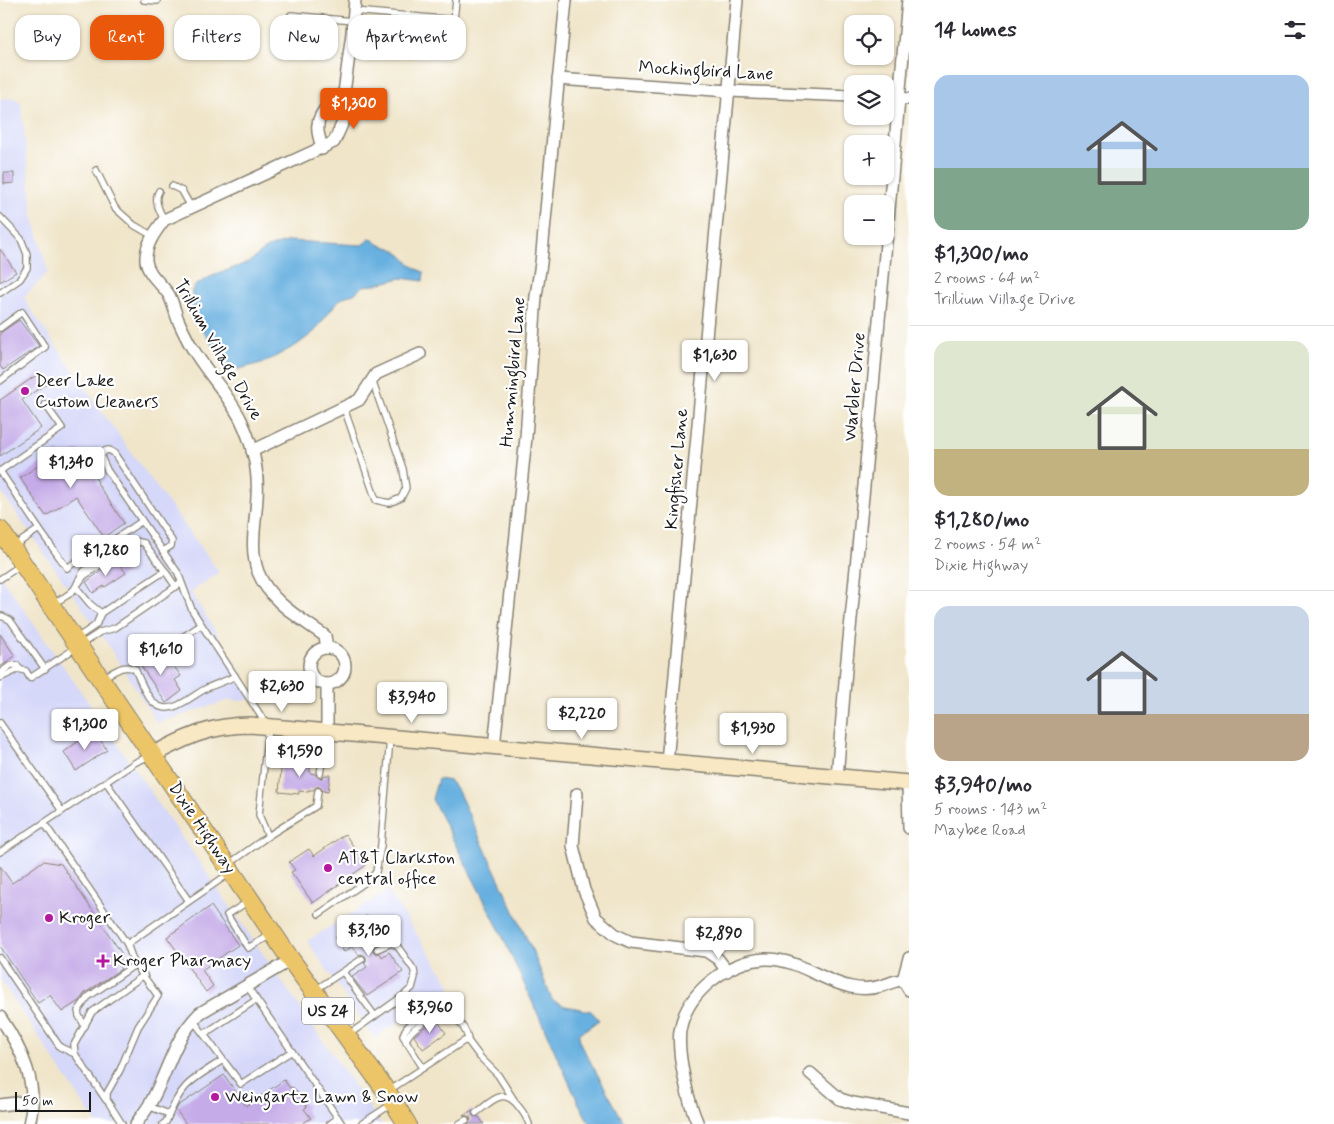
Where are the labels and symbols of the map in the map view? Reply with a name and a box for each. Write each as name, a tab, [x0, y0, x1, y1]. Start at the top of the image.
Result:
street label: Mockingbird Lane	[638, 55, 774, 89]
pin: $1,300	[313, 88, 395, 130]
street label: Trillium Village Drive	[166, 275, 268, 426]
street label: Hummingbird Lane	[494, 296, 534, 448]
street label: Warbler Drive	[838, 332, 872, 442]
pin: $1,630	[674, 340, 756, 382]
place label: Deer Lake Custom Cleaners	[35, 369, 158, 414]
marker: Deer Lake Custom Cleaners	[19, 385, 31, 397]
street label: Kingfisher Lane	[660, 407, 695, 531]
pin: $1,340	[30, 446, 112, 489]
pin: $1,280	[65, 534, 147, 577]
pin: $1,610	[120, 634, 202, 676]
pin: $2,630	[241, 670, 323, 713]
pin: $3,940	[371, 682, 453, 724]
pin: $2,220	[541, 698, 623, 740]
pin: $1,300	[44, 708, 126, 751]
pin: $1,930	[712, 712, 794, 755]
pin: $1,590	[259, 736, 341, 778]
street label: Dixie Highway	[161, 777, 242, 880]
place label: AT&T Clarkston central office	[338, 846, 455, 891]
marker: AT&T Clarkston central office	[322, 862, 334, 874]
place label: Kroger	[59, 906, 111, 930]
marker: Kroger	[43, 912, 55, 924]
pin: $3,130	[328, 914, 410, 957]
pin: $2,890	[678, 918, 760, 960]
place label: Kroger Pharmacy	[113, 949, 251, 973]
marker: Kroger Pharmacy	[97, 955, 109, 967]
pin: $3,960	[389, 992, 471, 1034]
road number: US 24	[302, 998, 354, 1024]
place label: Weingartz Lawn & Snow	[225, 1085, 418, 1111]
scale bar	[15, 1089, 91, 1112]
marker: Weingartz Lawn & Snow	[209, 1091, 221, 1103]

